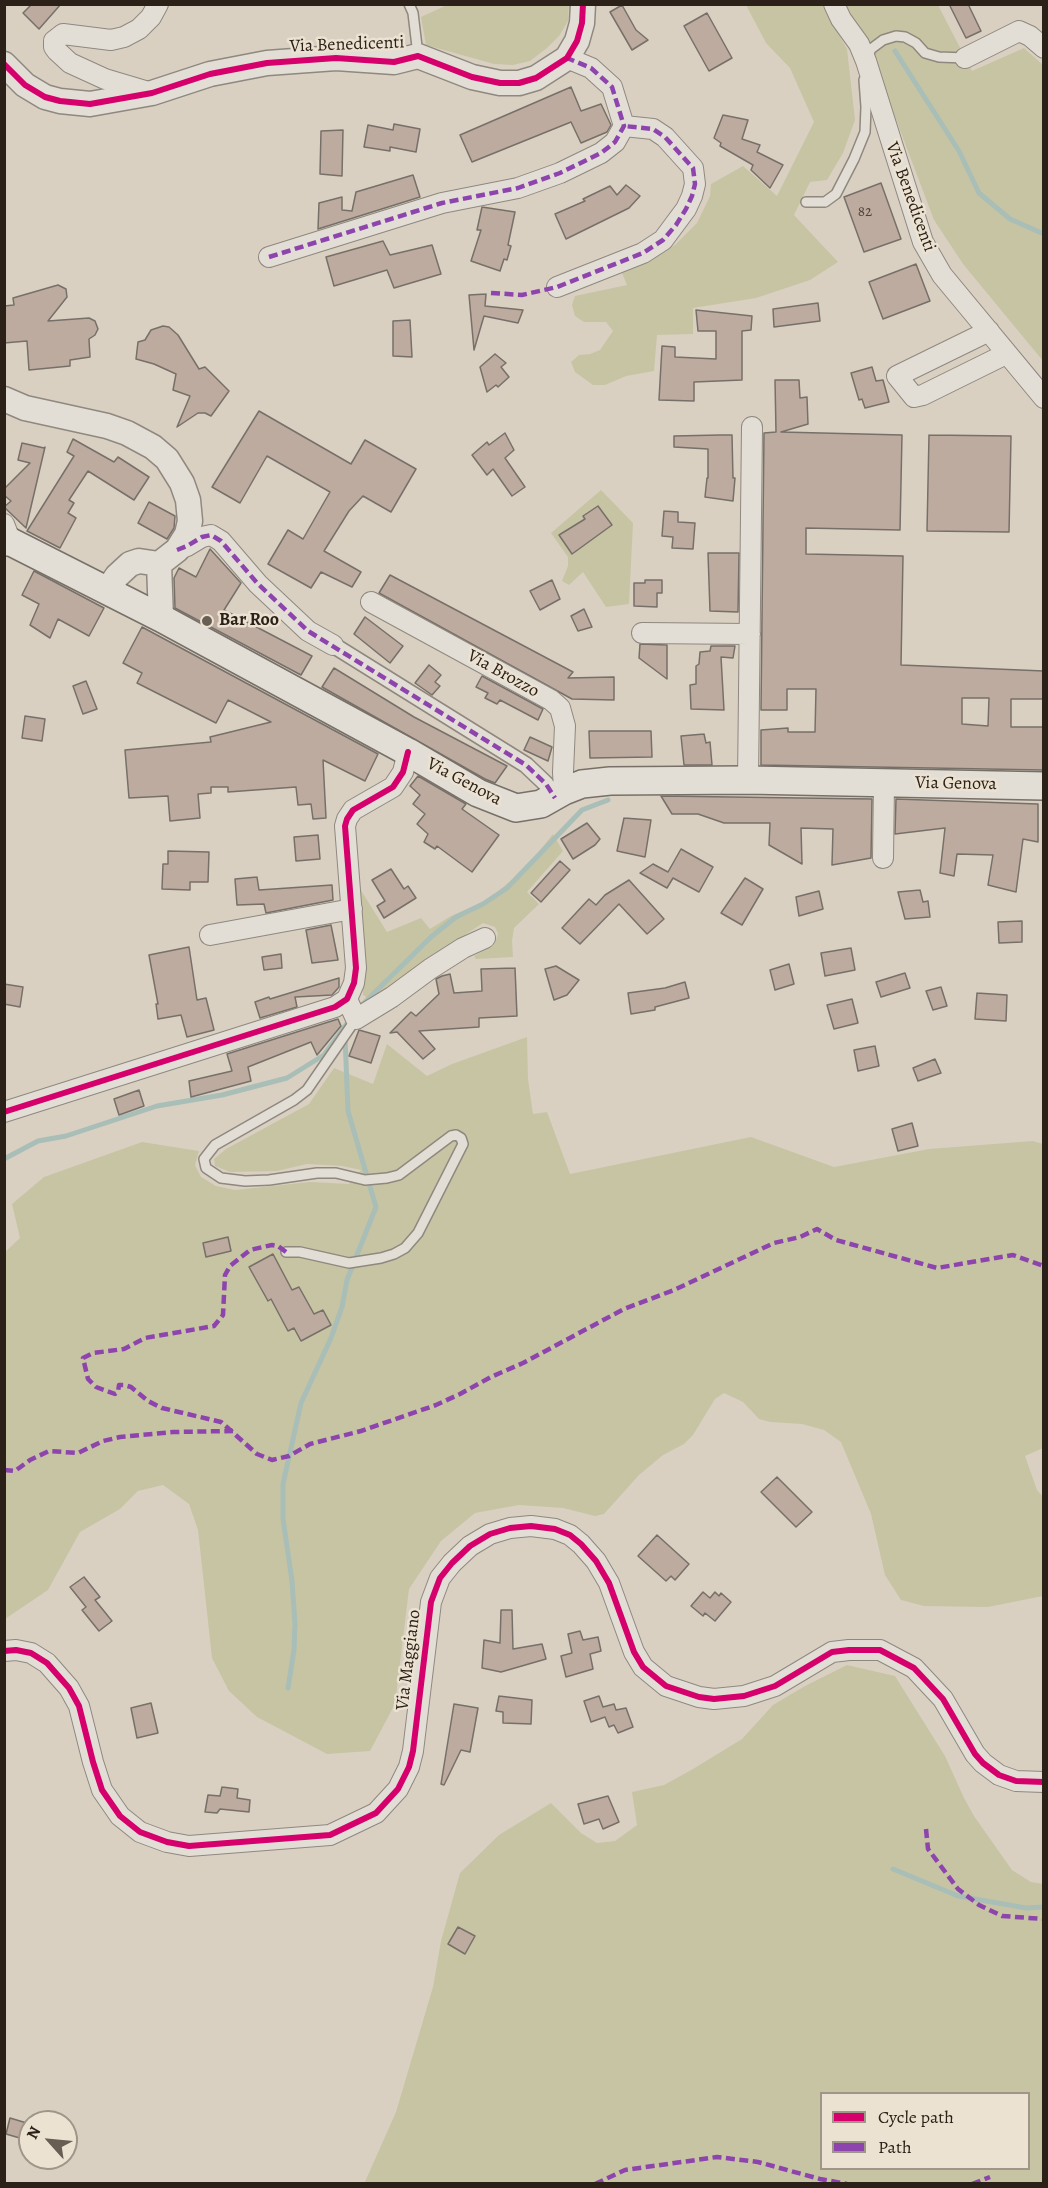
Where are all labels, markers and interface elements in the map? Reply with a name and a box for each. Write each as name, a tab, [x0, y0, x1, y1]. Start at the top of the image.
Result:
street label: Via Benedicenti	[289, 32, 405, 58]
street label: Via Benedicenti	[880, 139, 940, 255]
house number: 82	[858, 203, 872, 221]
place label: Bar Roo	[219, 610, 279, 632]
marker: Bar Roo	[200, 614, 214, 628]
street label: Via Brozzo	[463, 645, 543, 703]
street label: Via Genova	[423, 753, 505, 811]
street label: Via Genova	[915, 772, 997, 796]
street label: Via Maggiano	[392, 1609, 426, 1711]
legend	[820, 2092, 1030, 2170]
text: Cycle path	[878, 2105, 954, 2129]
north arrow	[18, 2110, 78, 2170]
text: N	[21, 2123, 46, 2143]
text: Path	[878, 2135, 912, 2159]

